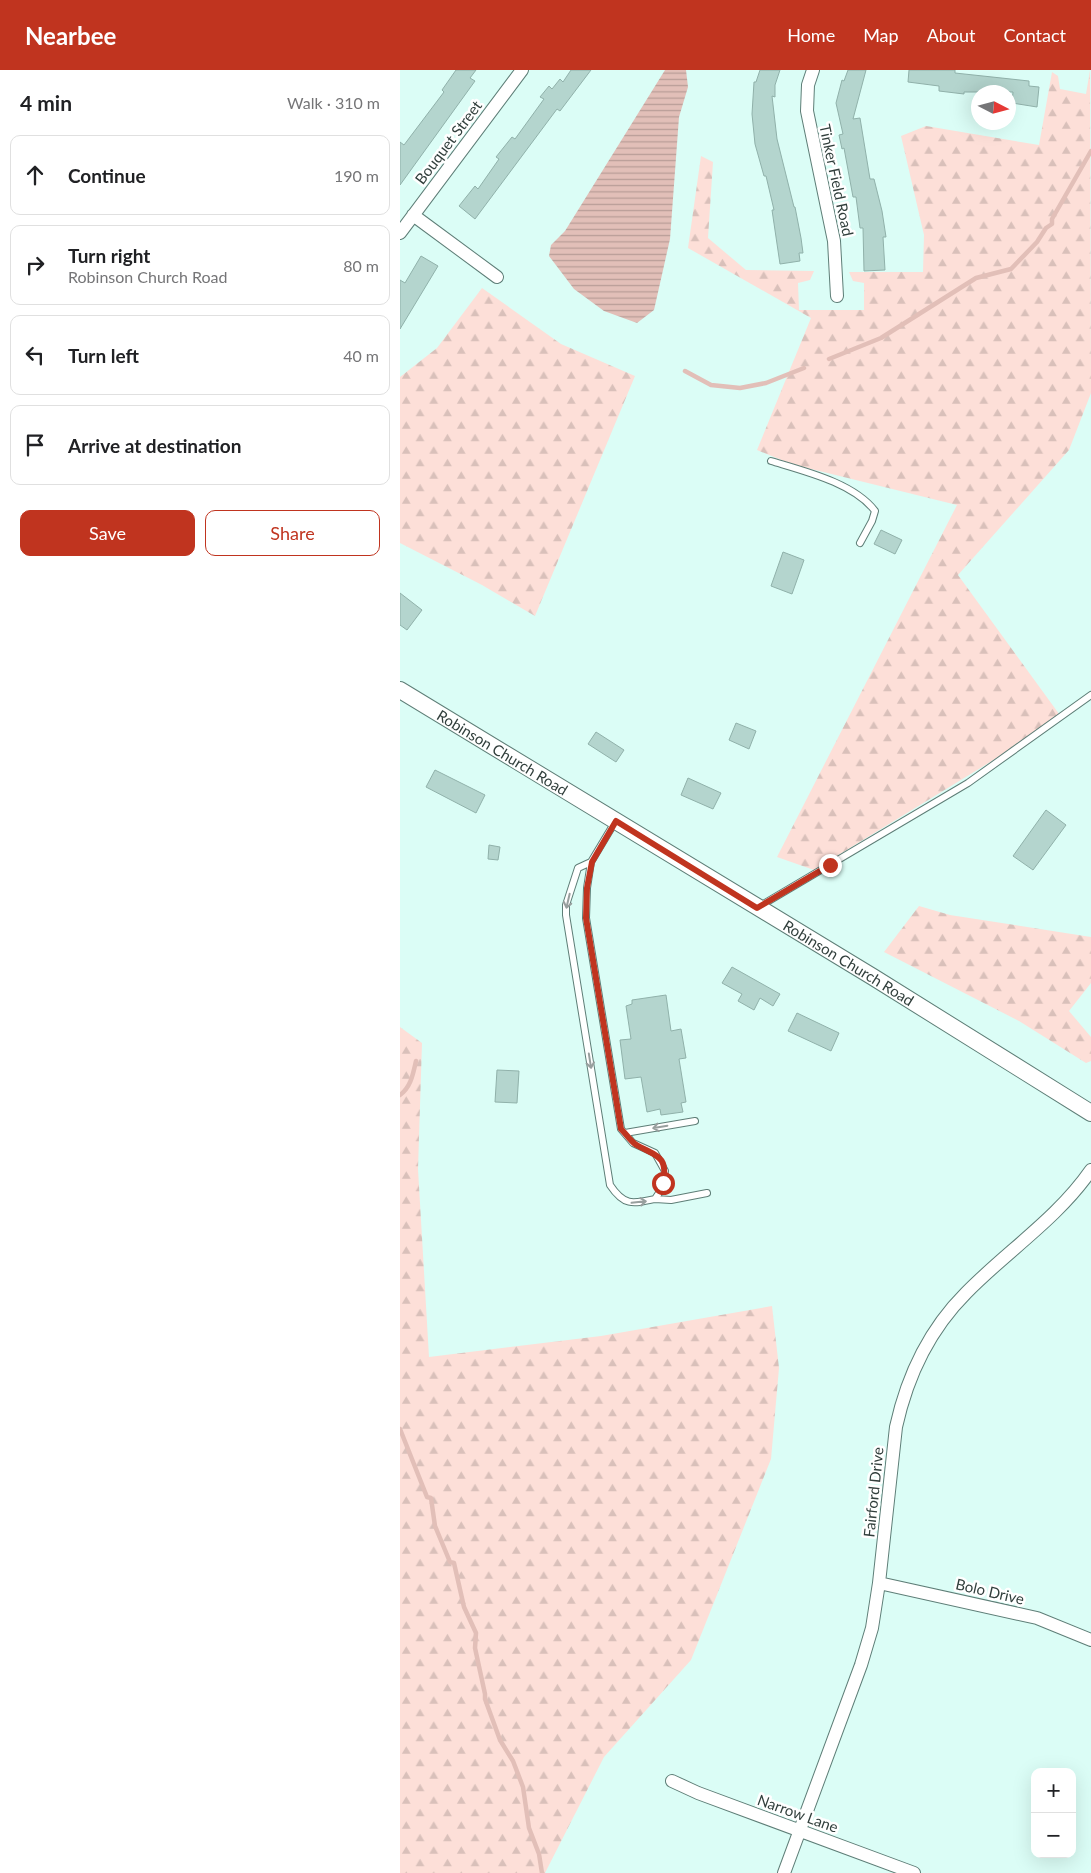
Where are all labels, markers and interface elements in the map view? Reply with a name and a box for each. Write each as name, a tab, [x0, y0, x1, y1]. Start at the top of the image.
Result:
text: Nearbee	[25, 21, 116, 50]
text: Home	[787, 24, 835, 46]
text: Map	[863, 24, 899, 46]
text: About	[927, 24, 976, 46]
text: Contact	[1004, 24, 1066, 46]
north arrow	[971, 85, 1016, 130]
text: 4 min	[20, 90, 72, 115]
text: Walk · 310 m	[287, 93, 380, 112]
street label: Bouquet Street	[411, 96, 486, 187]
street label: Tinker Field Road	[816, 122, 858, 238]
icon: ahead	[21, 161, 49, 189]
text: Continue	[68, 164, 146, 187]
text: 190 m	[334, 166, 379, 185]
text: Turn right	[68, 244, 150, 267]
icon: right	[21, 251, 49, 279]
text: 80 m	[343, 256, 379, 275]
text: Robinson Church Road	[68, 267, 228, 286]
icon: left	[21, 341, 49, 369]
text: Turn left	[68, 344, 139, 367]
text: 40 m	[343, 346, 379, 365]
icon: arrive	[21, 431, 49, 459]
text: Arrive at destination	[68, 434, 241, 457]
button: Save	[20, 510, 195, 556]
button: Share	[205, 510, 380, 556]
street label: Robinson Church Road	[434, 706, 571, 799]
route end	[819, 854, 842, 877]
one-way arrow	[563, 892, 572, 908]
street label: Robinson Church Road	[780, 916, 917, 1009]
one-way arrow	[585, 1052, 595, 1068]
one-way arrow	[653, 1123, 669, 1133]
route start	[652, 1172, 675, 1195]
one-way arrow	[630, 1197, 646, 1206]
street label: Fairford Drive	[859, 1446, 887, 1538]
street label: Bolo Drive	[954, 1574, 1026, 1608]
map controls	[1031, 1768, 1076, 1858]
button: +	[1031, 1768, 1076, 1813]
street label: Narrow Lane	[755, 1790, 841, 1836]
button: −	[1031, 1813, 1076, 1858]

